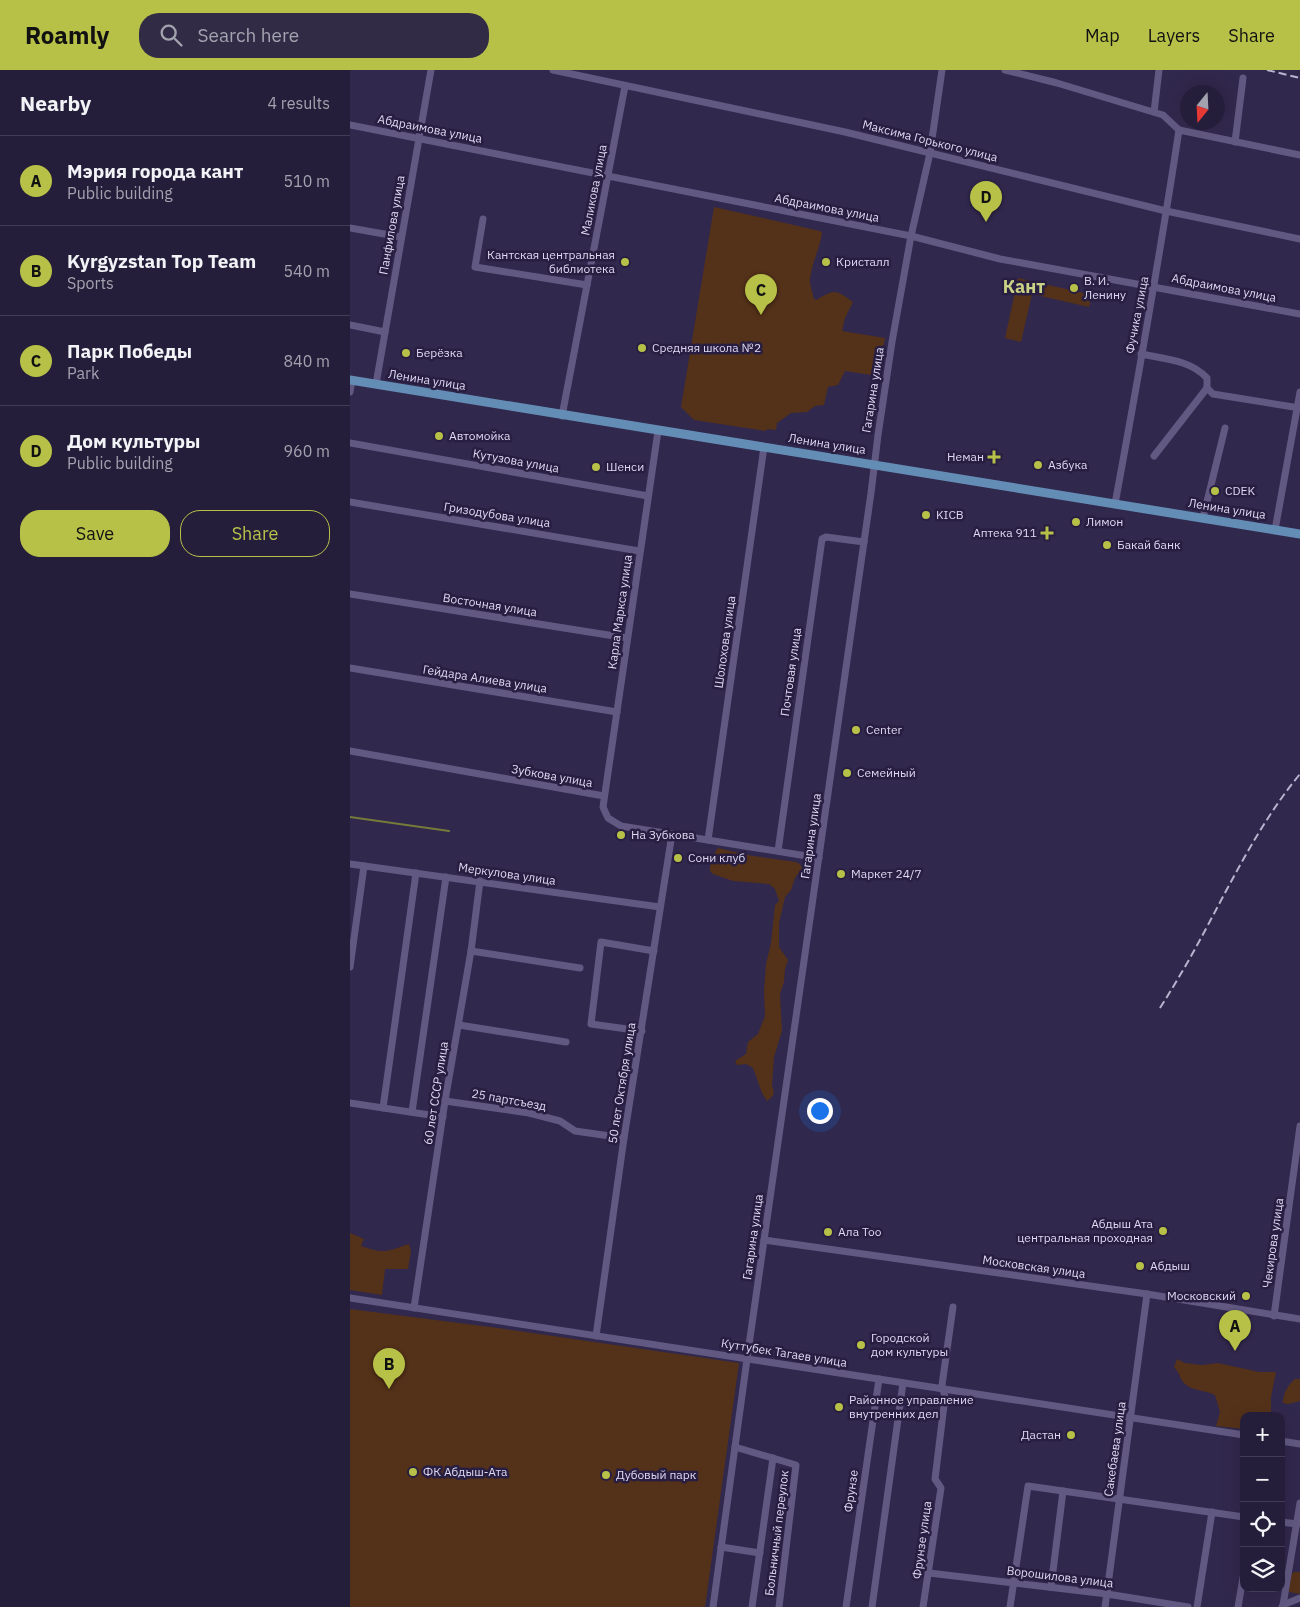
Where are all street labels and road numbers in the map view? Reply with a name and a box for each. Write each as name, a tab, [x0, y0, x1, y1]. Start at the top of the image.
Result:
street label: Абдраимова улица	[377, 111, 484, 146]
street label: Максима Горького улица	[861, 116, 1000, 165]
street label: Маликова улица	[577, 143, 610, 237]
street label: Панфилова улица	[375, 174, 408, 276]
street label: Абдраимова улица	[774, 190, 881, 225]
street label: Абдраимова улица	[1171, 270, 1278, 305]
street label: Фучика улица	[1122, 274, 1151, 355]
street label: Гагарина улица	[858, 346, 887, 434]
street label: Ленина улица	[387, 366, 468, 393]
street label: Ленина улица	[787, 430, 868, 457]
street label: Кутузова улица	[472, 446, 561, 476]
street label: Ленина улица	[1187, 495, 1268, 522]
street label: Гризодубова улица	[443, 499, 552, 530]
street label: Карла Маркса улица	[604, 553, 635, 670]
street label: Восточная улица	[442, 590, 539, 619]
street label: Шолохова улица	[711, 594, 739, 689]
street label: Почтовая улица	[777, 626, 804, 717]
street label: Гейдара Алиева улица	[422, 661, 549, 696]
street label: Зубкова улица	[510, 761, 594, 790]
street label: Гагарина улица	[797, 792, 824, 880]
street label: Меркулова улица	[457, 859, 557, 888]
street label: 50 лет Октября улица	[605, 1021, 639, 1144]
street label: 60 лет СССР улица	[420, 1040, 451, 1146]
street label: 25 партсъезд	[470, 1086, 548, 1113]
street label: Гагарина улица	[739, 1193, 766, 1281]
street label: Чекирова улица	[1259, 1196, 1286, 1289]
street label: Московская улица	[982, 1252, 1087, 1281]
street label: Куттубек Тагаев улица	[720, 1335, 849, 1370]
street label: Сакебаева улица	[1100, 1400, 1129, 1497]
street label: Фрунзе	[840, 1468, 861, 1513]
street label: Больничный переулок	[761, 1469, 792, 1597]
street label: Фрунзе улица	[909, 1499, 934, 1580]
street label: Ворошилова улица	[1006, 1563, 1115, 1591]

